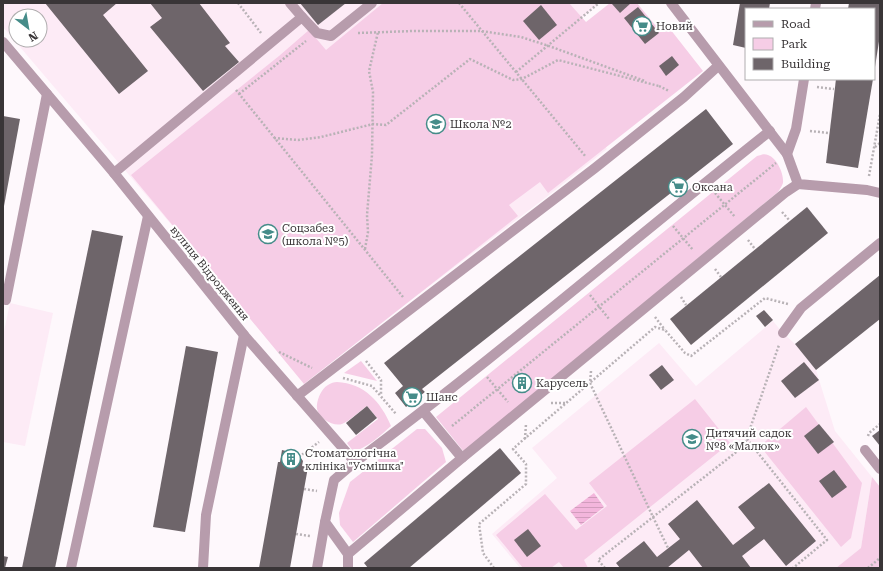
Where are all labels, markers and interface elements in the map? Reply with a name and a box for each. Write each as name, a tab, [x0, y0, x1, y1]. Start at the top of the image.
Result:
north arrow	[8, 8, 48, 48]
legend	[745, 8, 875, 80]
supermarket icon: Новий	[631, 15, 653, 37]
text: Road	[781, 17, 811, 31]
place label: Новий	[656, 20, 693, 33]
text: N	[25, 28, 40, 44]
text: Park	[781, 37, 808, 51]
text: Building	[781, 57, 830, 71]
school or university icon: Школа №2	[425, 113, 447, 135]
place label: Школа №2	[450, 118, 512, 131]
supermarket icon: Оксана	[667, 176, 689, 198]
place label: Оксана	[692, 181, 733, 194]
place label: Соцзабез (школа №5)	[282, 222, 349, 248]
street label: вулиця Відродження	[167, 223, 252, 323]
school or university icon: Соцзабез (школа №5)	[257, 223, 279, 245]
building icon: Карусель	[511, 372, 533, 394]
place label: Карусель	[536, 377, 588, 390]
supermarket icon: Шанс	[401, 386, 423, 408]
place label: Шанс	[426, 391, 458, 404]
place label: Дитячий садок №8 «Малюк»	[706, 427, 792, 453]
school or university icon: Дитячий садок №8 «Малюк»	[681, 428, 703, 450]
place label: Стоматологічна клініка "Усмішка"	[305, 447, 404, 473]
building icon: Стоматологічна клініка "Усмішка"	[280, 448, 302, 470]

